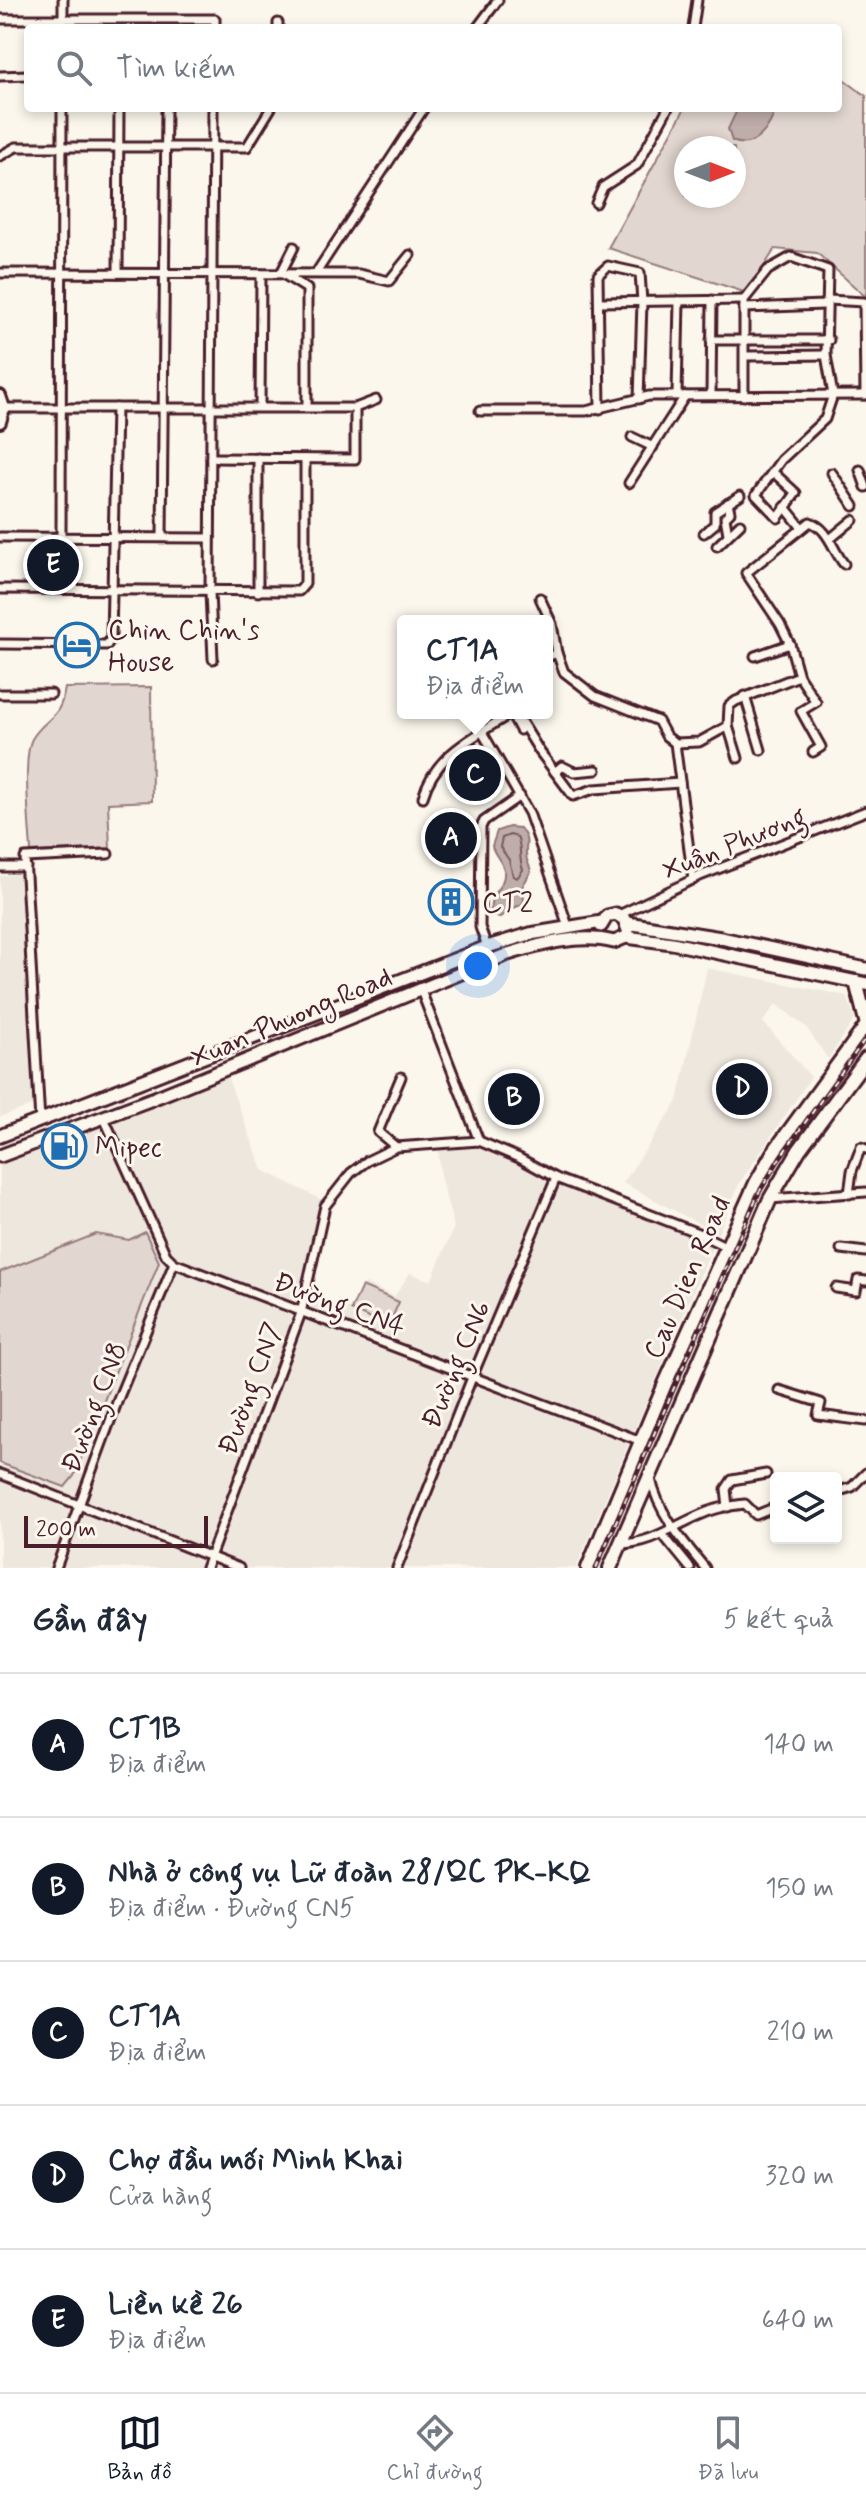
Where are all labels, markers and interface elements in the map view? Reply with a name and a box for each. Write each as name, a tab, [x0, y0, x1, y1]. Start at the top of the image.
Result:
search box	[24, 24, 842, 112]
icon: search	[52, 46, 96, 90]
text: Tìm kiếm	[116, 49, 236, 88]
north arrow	[674, 136, 746, 208]
pin: E	[27, 535, 79, 595]
place label: Chin Chin's House	[108, 613, 260, 682]
popup	[397, 615, 553, 719]
hotel icon: Chin Chin's House	[53, 621, 101, 669]
text: CT1A	[426, 631, 499, 670]
text: Địa điểm	[426, 670, 524, 704]
pin: C	[449, 745, 501, 805]
street label: Xuân Phương	[658, 799, 813, 893]
pin: A	[425, 808, 477, 868]
building icon: CT2	[427, 878, 475, 926]
place label: CT2	[482, 886, 534, 923]
your location	[458, 946, 498, 986]
street label: Xuan Phuong Road	[186, 959, 399, 1079]
pin: D	[716, 1059, 768, 1119]
pin: B	[488, 1069, 540, 1129]
fuel station icon: Mipec	[40, 1122, 88, 1170]
place label: Mipec	[95, 1130, 162, 1167]
street label: Cau Dien Road	[636, 1191, 741, 1365]
street label: Đường CN4	[267, 1264, 410, 1349]
street label: Đường CN6	[414, 1295, 504, 1436]
street label: Đường CN7	[210, 1318, 295, 1461]
street label: Đường CN8	[53, 1337, 140, 1480]
map controls	[770, 1472, 842, 1544]
button: layers	[770, 1472, 842, 1544]
scale bar	[24, 1512, 208, 1548]
text: 200 m	[36, 1516, 96, 1544]
text: Gần đây	[32, 1598, 148, 1643]
text: 5 kết quả	[723, 1603, 834, 1637]
text: CT1B	[108, 1709, 181, 1748]
text: A	[49, 1728, 67, 1762]
text: 140 m	[763, 1728, 834, 1762]
text: Địa điểm	[108, 1748, 206, 1782]
text: Nhà ở công vụ Lữ đoàn 28/QC PK-KQ	[108, 1853, 592, 1892]
text: B	[50, 1872, 66, 1906]
text: 150 m	[765, 1872, 834, 1906]
text: Địa điểm · Đường CN5	[108, 1892, 355, 1926]
text: CT1A	[108, 1997, 181, 2036]
text: C	[49, 2016, 67, 2050]
text: 210 m	[767, 2016, 834, 2050]
text: Địa điểm	[108, 2036, 206, 2070]
text: Chợ đầu mối Minh Khai	[108, 2141, 403, 2180]
text: D	[49, 2160, 67, 2194]
text: 320 m	[765, 2160, 834, 2194]
text: Cửa hàng	[108, 2180, 212, 2214]
text: Liền kề 26	[108, 2285, 243, 2324]
text: E	[50, 2304, 66, 2338]
text: 640 m	[762, 2304, 834, 2338]
text: Địa điểm	[108, 2324, 206, 2358]
tab: Bản đồ	[107, 2411, 172, 2487]
tab: Chỉ đường	[387, 2411, 483, 2487]
tab: Đã lưu	[698, 2411, 759, 2487]

